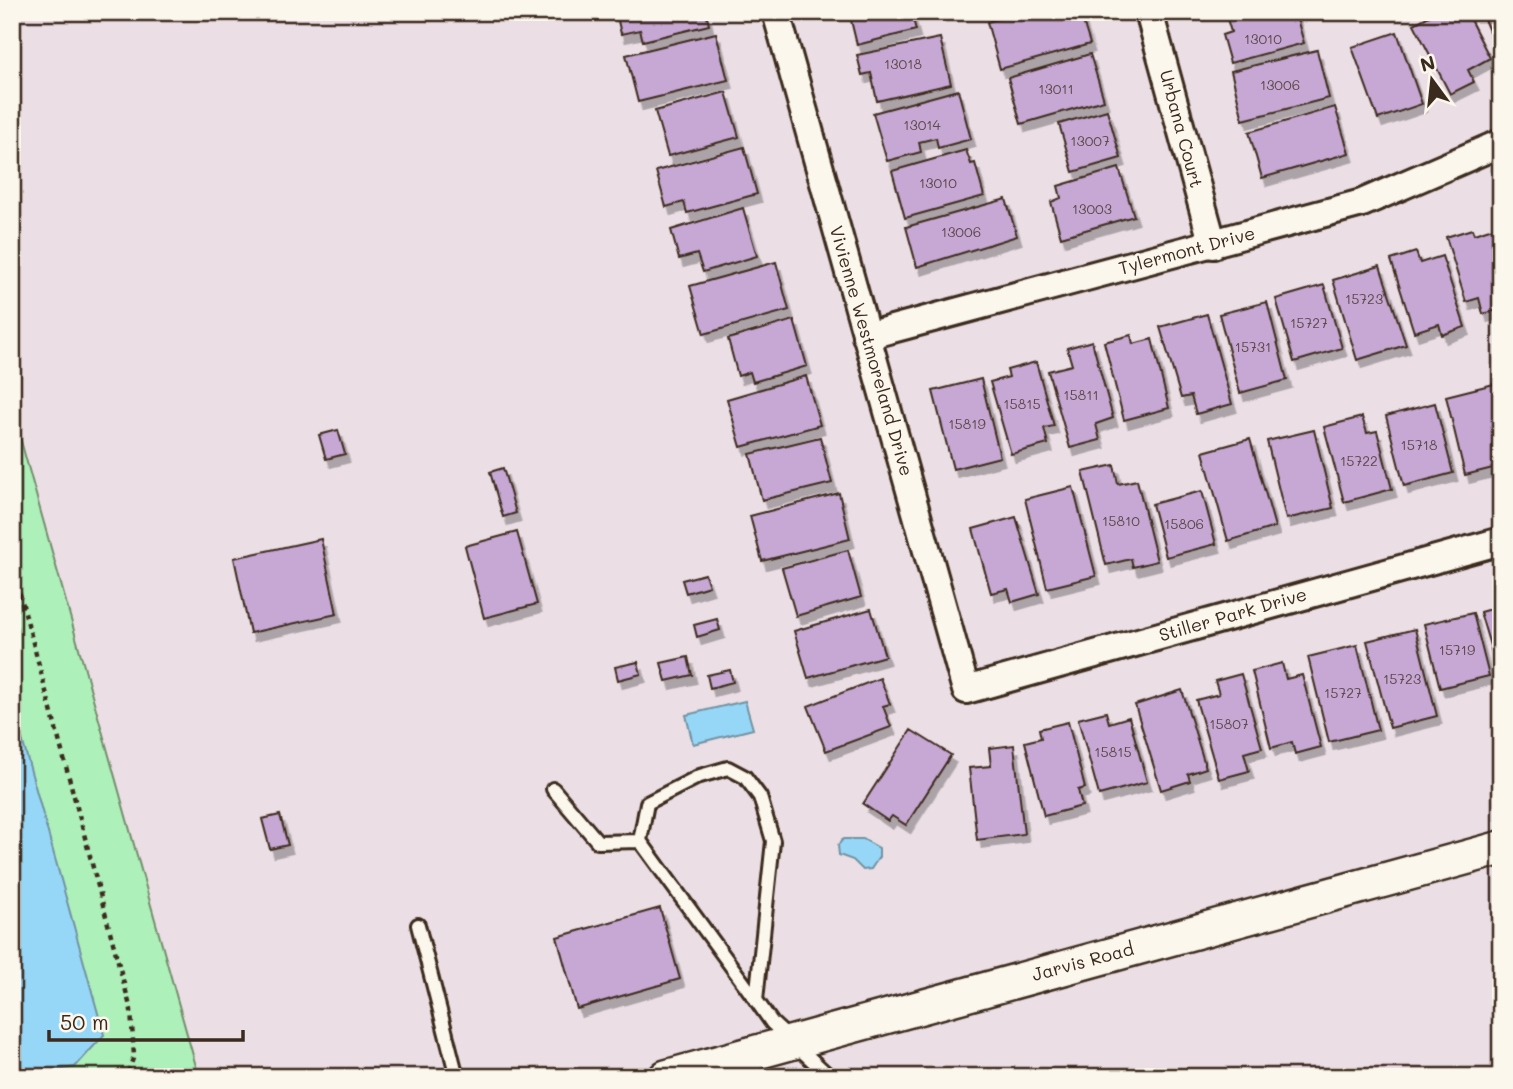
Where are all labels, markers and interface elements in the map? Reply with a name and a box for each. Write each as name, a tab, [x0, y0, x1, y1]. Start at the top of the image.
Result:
house number: 13010	[1244, 29, 1282, 48]
north arrow	[1398, 46, 1468, 116]
text: N	[1417, 49, 1438, 77]
house number: 13018	[884, 54, 922, 73]
street label: Urbana Court	[1155, 67, 1209, 190]
house number: 13006	[1260, 75, 1300, 94]
house number: 13011	[1038, 79, 1074, 98]
house number: 13014	[903, 115, 942, 134]
house number: 13007	[1070, 131, 1110, 150]
house number: 13010	[919, 173, 957, 192]
house number: 13003	[1072, 199, 1112, 218]
street label: Tylermont Drive	[1116, 220, 1258, 280]
house number: 13006	[941, 222, 981, 241]
street label: Vivienne Westmoreland Drive	[825, 223, 919, 479]
house number: 15723	[1345, 289, 1383, 308]
house number: 15727	[1290, 313, 1328, 332]
house number: 15731	[1235, 337, 1271, 356]
house number: 15811	[1063, 385, 1099, 404]
house number: 15815	[1003, 394, 1041, 413]
house number: 15819	[948, 414, 986, 433]
house number: 15718	[1401, 435, 1437, 454]
house number: 15722	[1340, 451, 1378, 470]
house number: 15810	[1102, 511, 1140, 530]
house number: 15806	[1164, 514, 1204, 533]
street label: Stiller Park Drive	[1156, 581, 1309, 647]
house number: 15719	[1439, 640, 1475, 659]
house number: 15723	[1383, 669, 1421, 688]
house number: 15727	[1324, 683, 1362, 702]
house number: 15807	[1209, 714, 1249, 733]
house number: 15815	[1094, 742, 1132, 761]
street label: Jarvis Road	[1029, 936, 1136, 986]
scale bar	[49, 998, 243, 1042]
text: 50 m	[60, 1008, 109, 1035]

